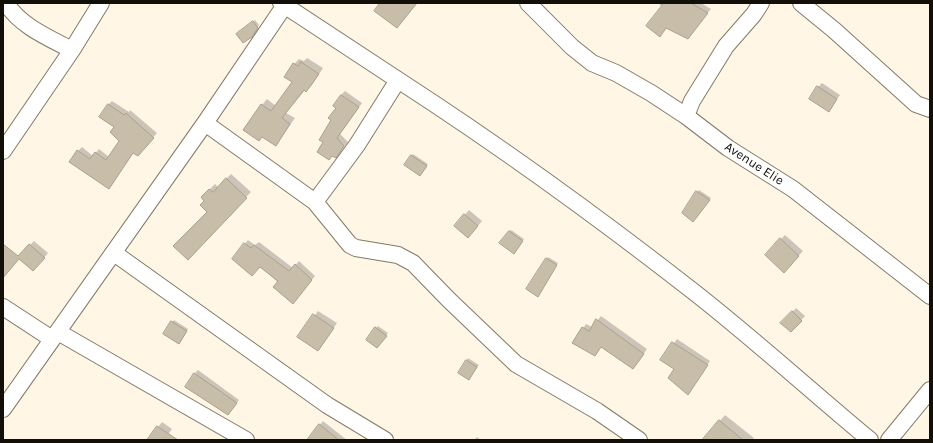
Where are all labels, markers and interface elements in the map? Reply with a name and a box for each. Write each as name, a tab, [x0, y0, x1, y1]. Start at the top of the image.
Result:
street label: Avenue Elie	[722, 139, 786, 189]

